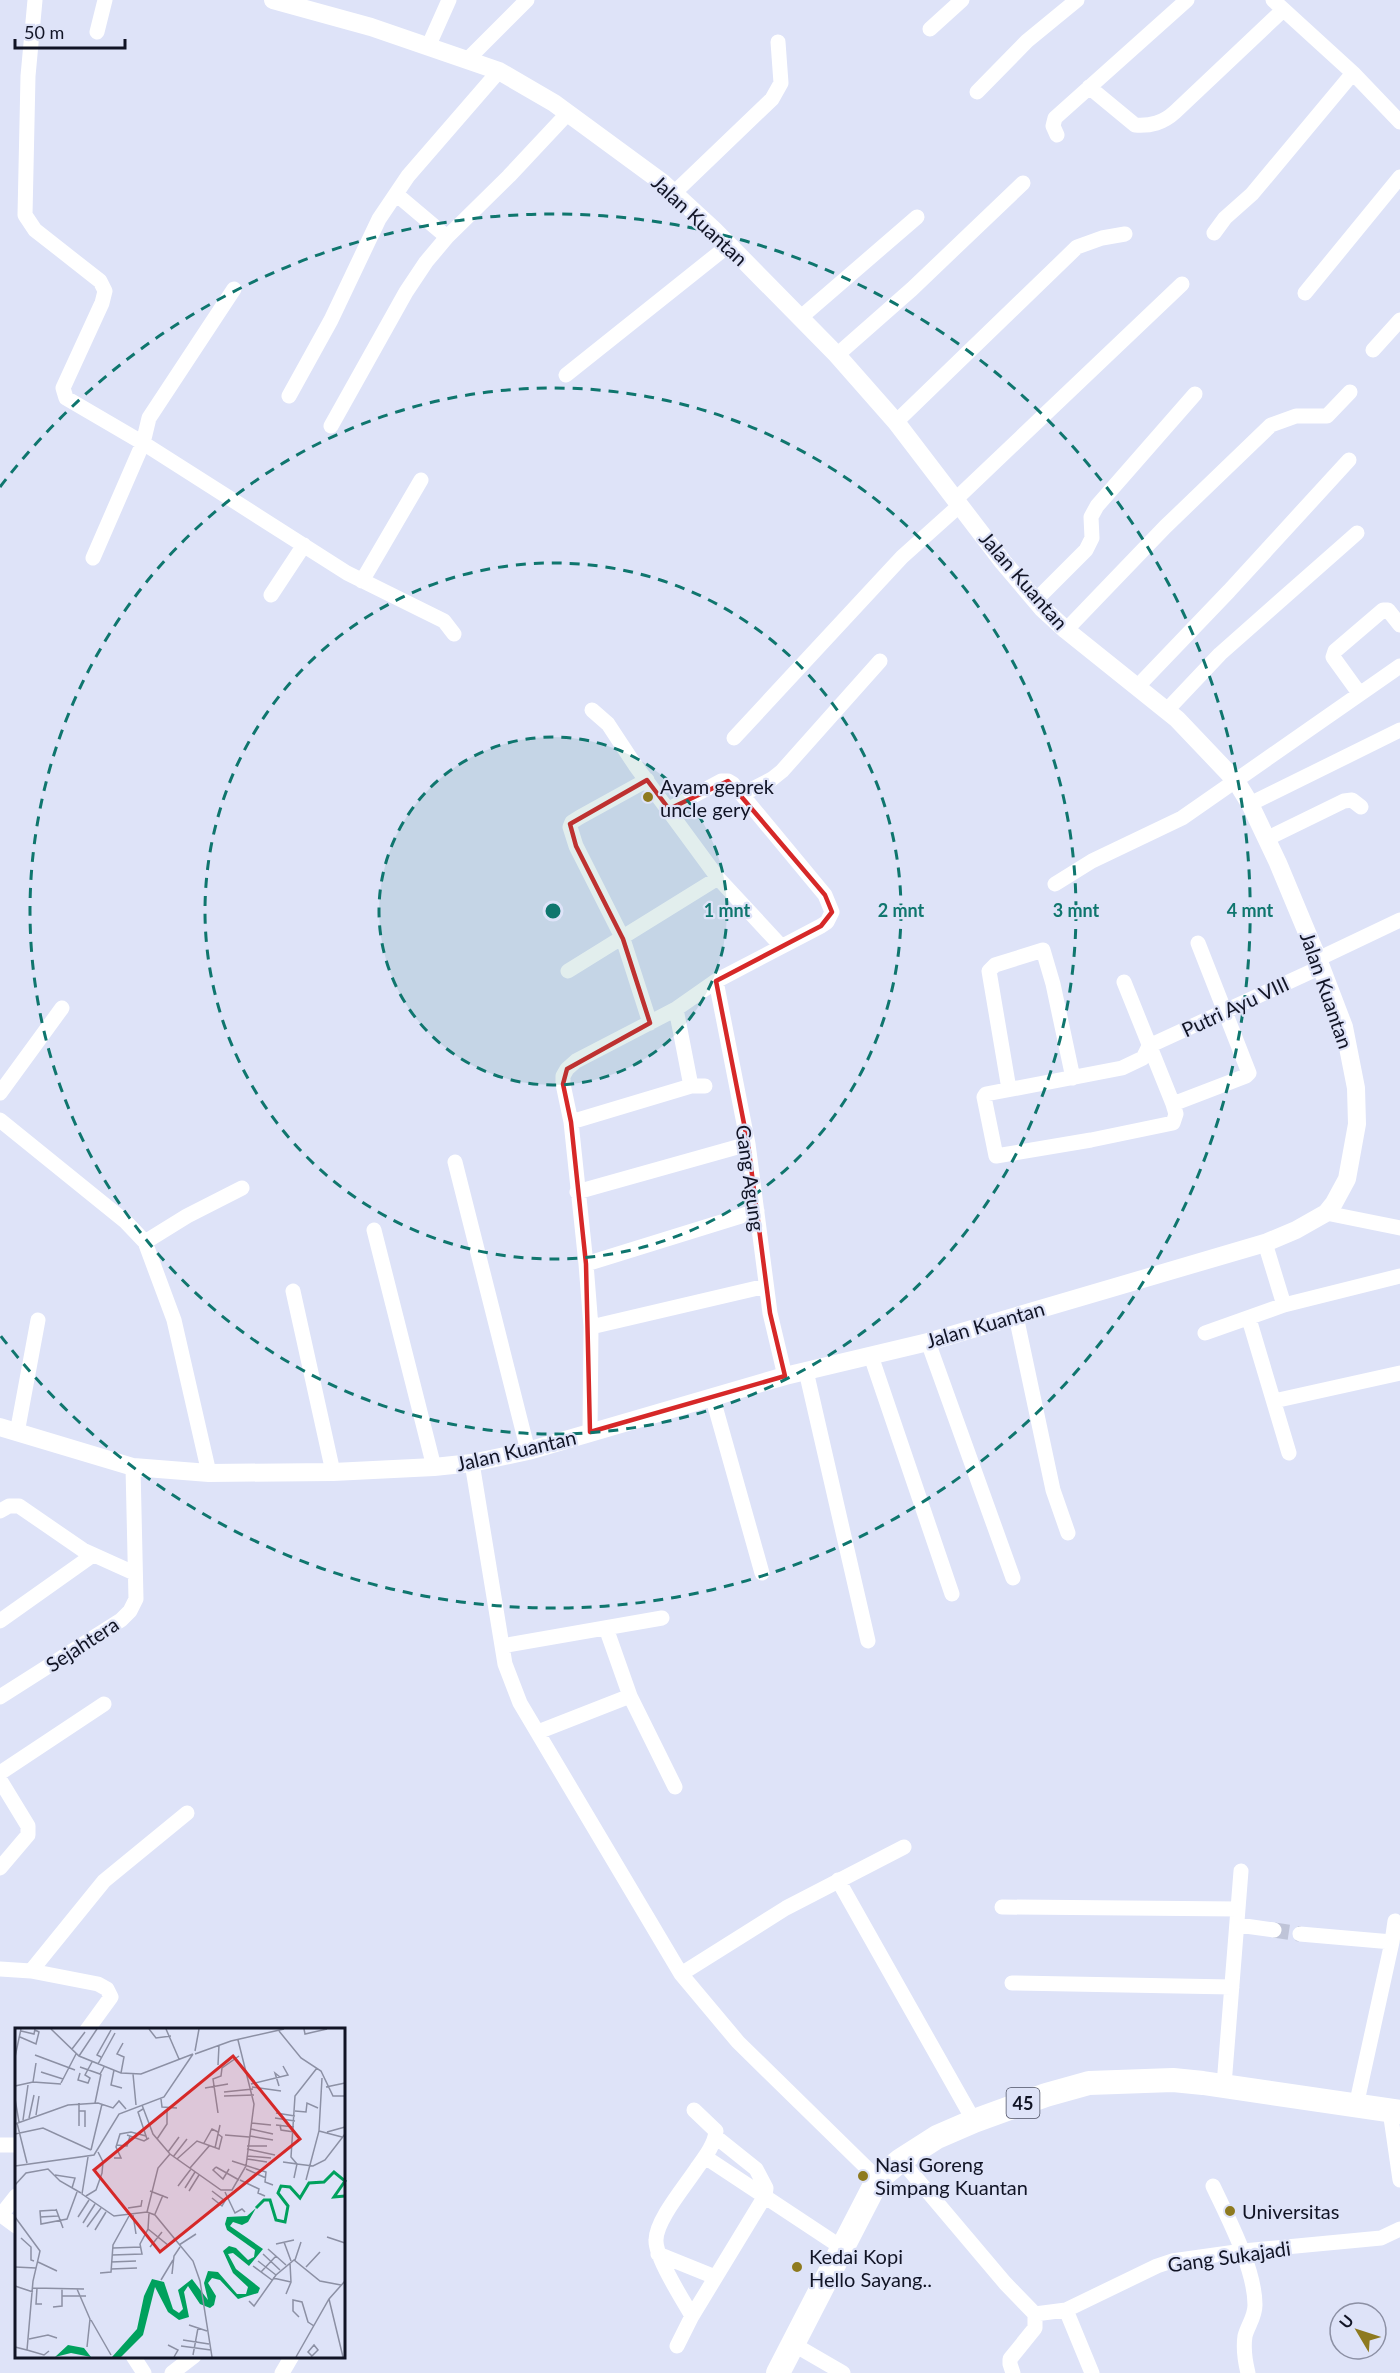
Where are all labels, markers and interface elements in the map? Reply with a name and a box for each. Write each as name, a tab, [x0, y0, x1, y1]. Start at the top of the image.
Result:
scale bar	[15, 12, 124, 50]
text: 50 m	[24, 21, 64, 43]
street label: Jalan Kuantan	[647, 170, 753, 270]
street label: Jalan Kuantan	[975, 526, 1073, 634]
place label: Ayam geprek uncle gery	[660, 774, 775, 821]
marker: Ayam geprek uncle gery	[641, 790, 655, 804]
text: 1 mnt	[704, 899, 751, 921]
text: 2 mnt	[878, 899, 925, 921]
text: 3 mnt	[1053, 899, 1100, 921]
text: 4 mnt	[1227, 899, 1274, 921]
centre of rings	[543, 901, 563, 921]
street label: Jalan Kuantan	[1296, 928, 1358, 1052]
street label: Putri Ayu VIII	[1178, 971, 1292, 1041]
street label: Gang Agung	[732, 1123, 770, 1233]
street label: Jalan Kuantan	[923, 1296, 1047, 1352]
street label: Jalan Kuantan	[454, 1425, 578, 1475]
street label: Sejahtera	[41, 1612, 123, 1676]
inset map	[15, 2028, 345, 2358]
road number: 45	[1006, 2088, 1040, 2118]
place label: Nasi Goreng Simpang Kuantan	[875, 2152, 1028, 2199]
marker: Nasi Goreng Simpang Kuantan	[856, 2169, 870, 2183]
place label: Universitas	[1242, 2199, 1339, 2223]
marker: Universitas	[1223, 2204, 1237, 2218]
street label: Gang Sukajadi	[1166, 2236, 1292, 2276]
place label: Kedai Kopi Hello Sayang..	[809, 2244, 932, 2291]
marker: Kedai Kopi Hello Sayang..	[790, 2260, 804, 2274]
north arrow	[1328, 2301, 1388, 2361]
text: U	[1335, 2311, 1357, 2332]

